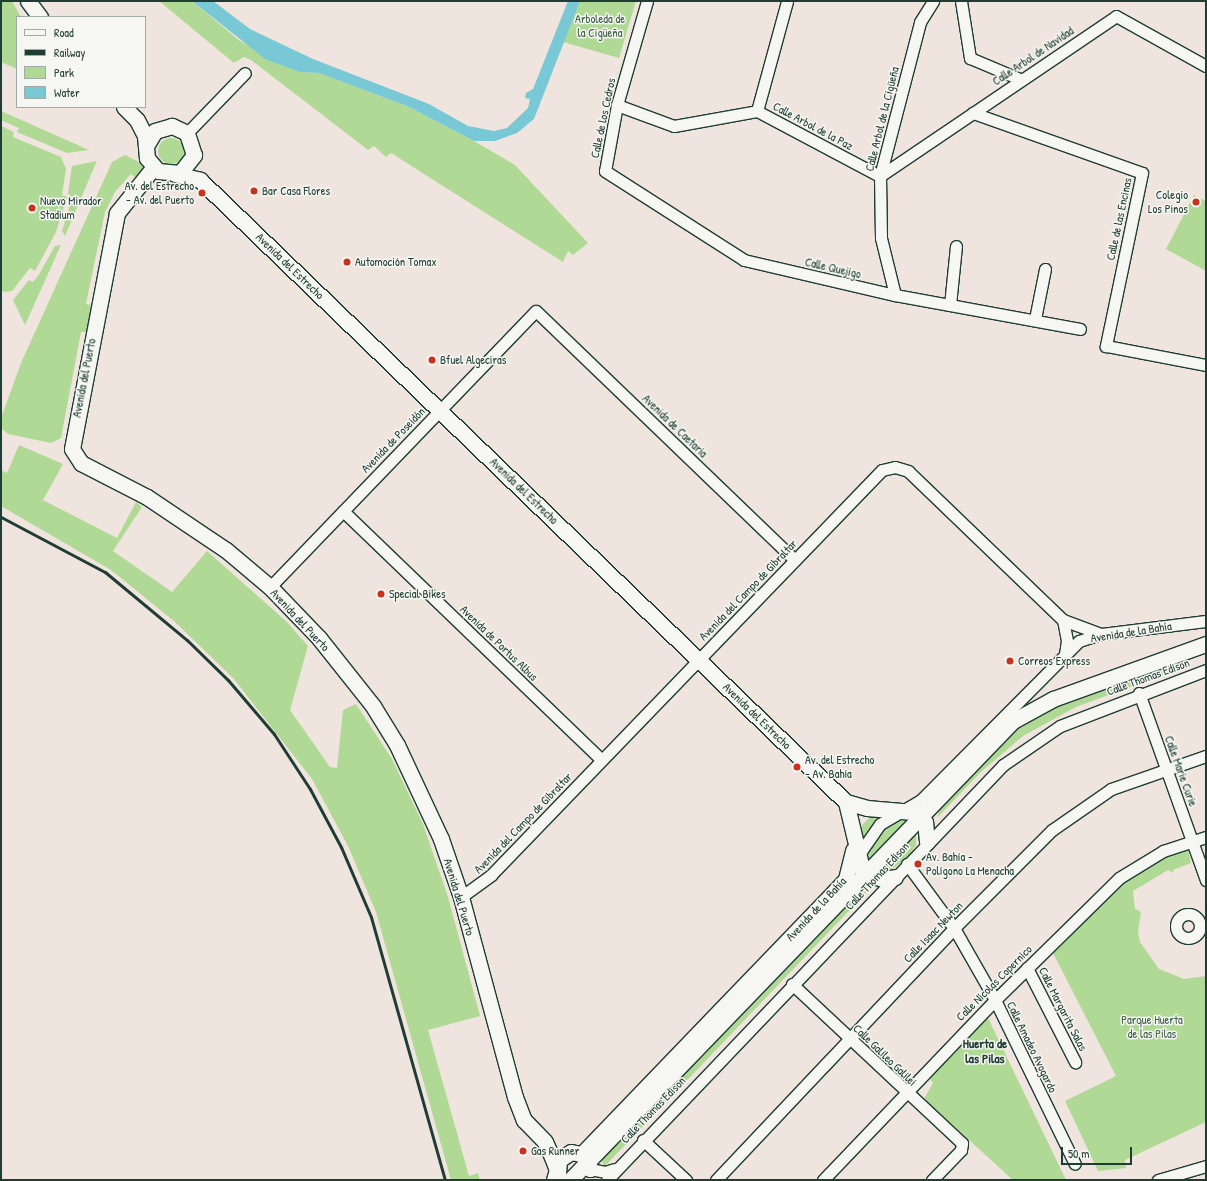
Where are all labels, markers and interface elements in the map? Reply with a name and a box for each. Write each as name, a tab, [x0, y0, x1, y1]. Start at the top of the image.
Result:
park label: Arboleda de la Cigüeña	[575, 12, 625, 40]
legend	[16, 16, 146, 108]
street label: Calle Arbol de Navidad	[990, 23, 1076, 89]
text: Road	[54, 24, 74, 41]
text: Railway	[54, 44, 85, 61]
text: Park	[54, 64, 74, 81]
street label: Calle Arbol de la Cigüeña	[862, 65, 902, 173]
street label: Calle de los Cedros	[587, 77, 619, 159]
text: Water	[54, 84, 80, 101]
street label: Calle Arbol de la Paz	[770, 99, 856, 153]
street label: Calle de las Encinas	[1103, 176, 1135, 262]
place label: Av. del Estrecho - Av. del Puerto	[125, 179, 194, 207]
place label: Bar Casa Flores	[262, 184, 330, 198]
marker: Bar Casa Flores	[249, 186, 259, 196]
marker: Av. del Estrecho - Av. del Puerto	[197, 188, 207, 198]
place label: Colegio Los Pinos	[1148, 188, 1188, 216]
place label: Nuevo Mirador Stadium	[40, 194, 102, 222]
marker: Colegio Los Pinos	[1191, 197, 1201, 207]
marker: Nuevo Mirador Stadium	[27, 203, 37, 213]
street label: Avenida del Estrecho	[253, 230, 327, 302]
place label: Automoción Tomax	[355, 255, 437, 269]
street label: Calle Quejigo	[804, 255, 862, 281]
marker: Automoción Tomax	[342, 257, 352, 267]
street label: Avenida del Puerto	[69, 337, 99, 419]
place label: Bfuel Algeciras	[440, 353, 506, 367]
marker: Bfuel Algeciras	[427, 355, 437, 365]
street label: Avenida de Caetaria	[639, 391, 711, 461]
street label: Avenida de Poseidón	[358, 404, 428, 476]
street label: Avenida del Estrecho	[487, 455, 561, 527]
street label: Avenida del Campo de Gibraltar	[696, 536, 800, 644]
street label: Avenida del Puerto	[267, 586, 333, 654]
place label: Special Bikes	[389, 587, 446, 601]
marker: Special Bikes	[376, 589, 386, 599]
street label: Avenida de Portus Albus	[457, 602, 541, 684]
street label: Avenida de la Bahía	[1089, 618, 1173, 646]
place label: Correos Express	[1018, 654, 1090, 668]
street label: Calle Thomas Edison	[1105, 655, 1191, 699]
marker: Correos Express	[1005, 656, 1015, 666]
street label: Avenida del Estrecho	[720, 680, 794, 752]
street label: Calle Marie Curie	[1162, 734, 1200, 808]
place label: Av. del Estrecho - Av. Bahía	[805, 753, 874, 781]
marker: Av. del Estrecho - Av. Bahía	[792, 762, 802, 772]
street label: Avenida del Campo de Gibraltar	[471, 769, 575, 877]
street label: Calle Thomas Edison	[842, 839, 912, 913]
place label: Av. Bahía - Polígono La Menacha	[926, 850, 1014, 878]
street label: Avenida del Puerto	[440, 857, 478, 937]
marker: Av. Bahía - Polígono La Menacha	[913, 859, 923, 869]
street label: Avenida de la Bahía	[783, 874, 849, 944]
street label: Calle Isaac Newton	[900, 898, 966, 966]
street label: Calle Nicolas Copernico	[953, 942, 1035, 1024]
street label: Calle Margarita Salas	[1036, 965, 1090, 1053]
street label: Calle Amadeo Avogardo	[1004, 999, 1060, 1095]
park label: Parque Huerta de las Pilas	[1121, 1013, 1183, 1041]
street label: Calle Galileo Galilei	[850, 1021, 920, 1089]
district label: Huerta de las Pilas	[963, 1036, 1007, 1067]
street label: Calle Thomas Edison	[618, 1074, 688, 1146]
scale bar	[1063, 1139, 1134, 1165]
place label: Gas Runner	[531, 1144, 579, 1158]
text: 50 m	[1068, 1145, 1089, 1162]
marker: Gas Runner	[518, 1146, 528, 1156]

